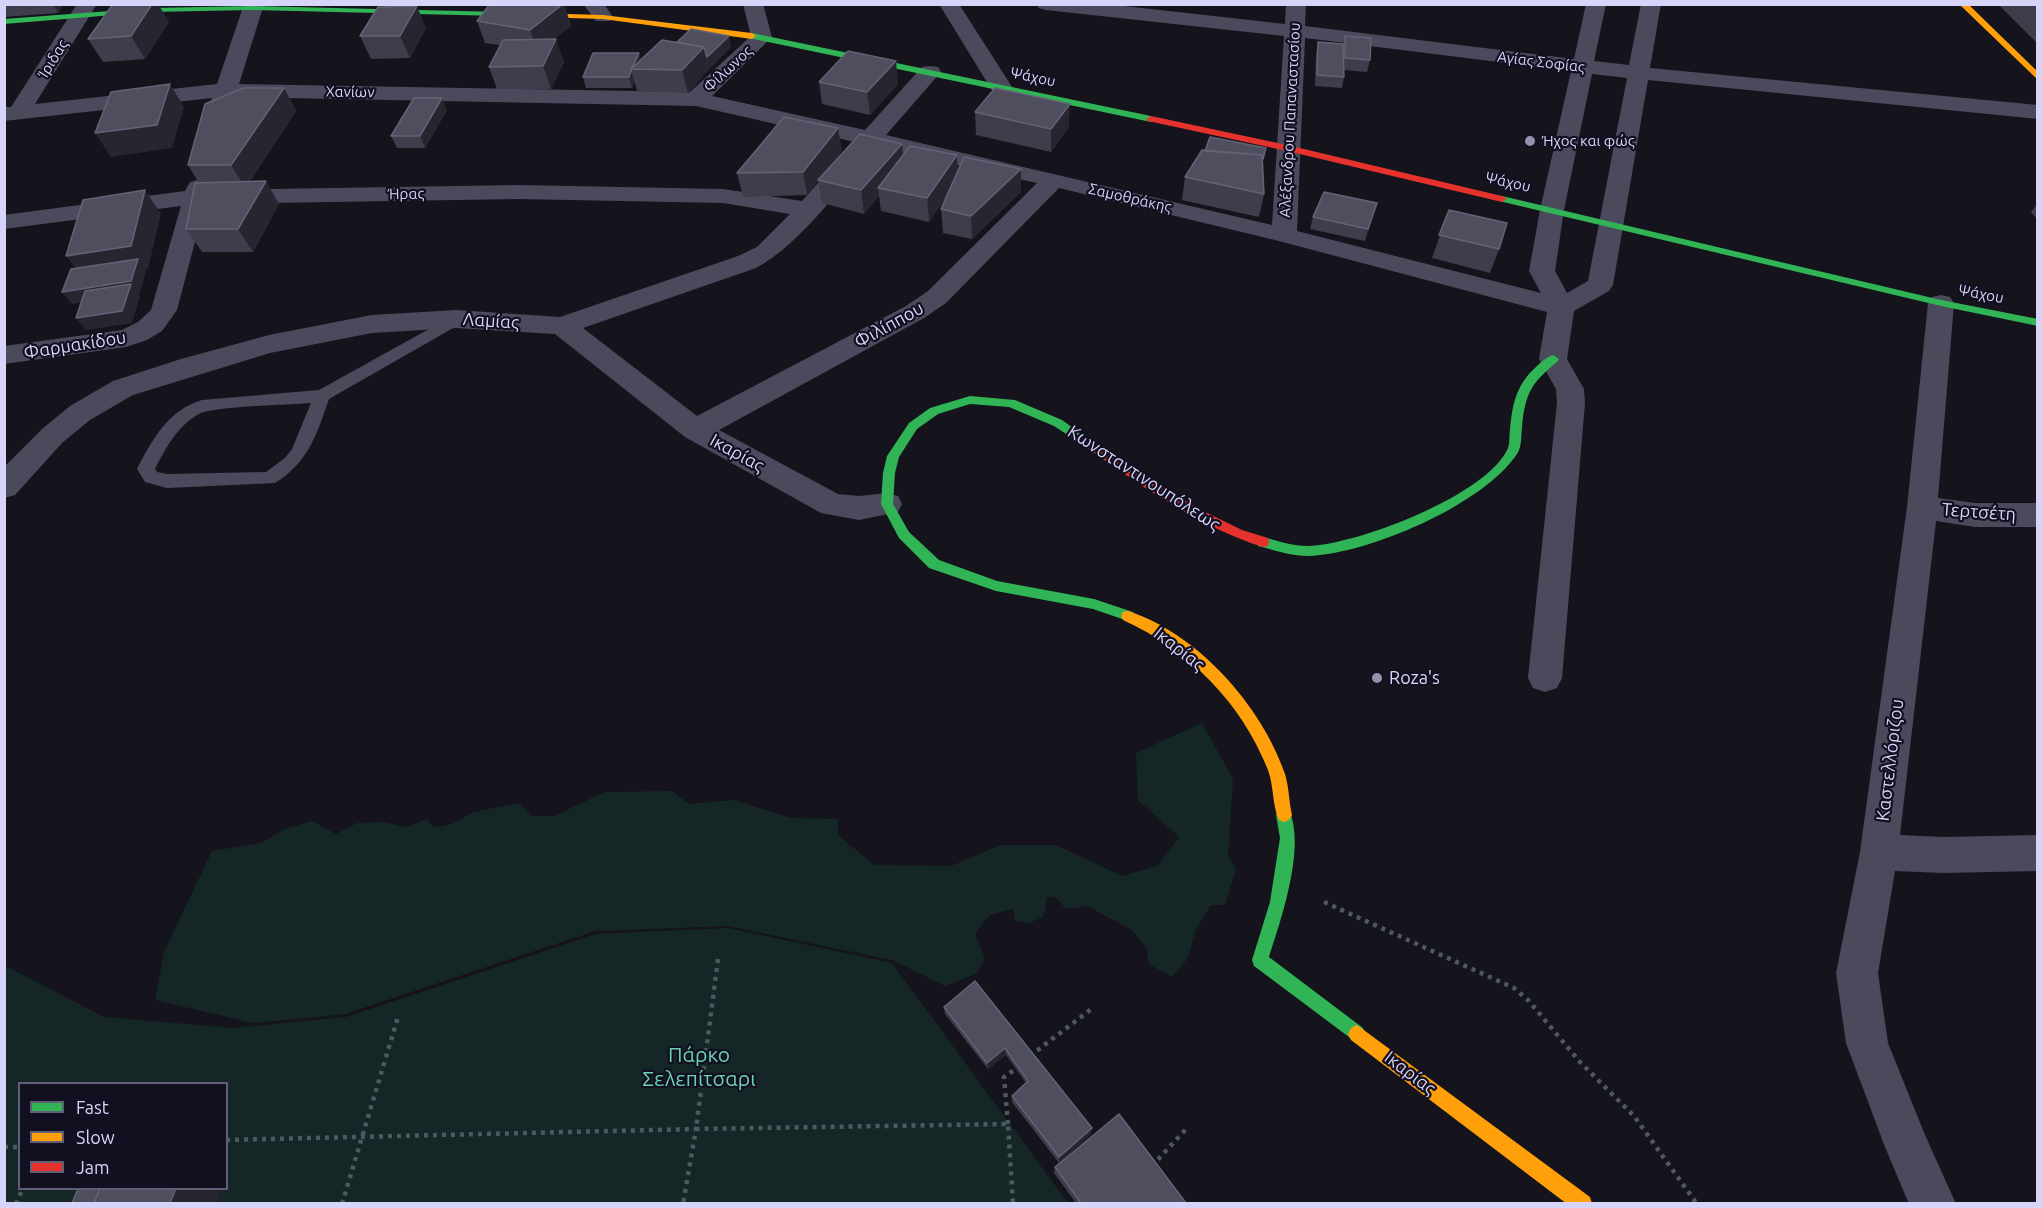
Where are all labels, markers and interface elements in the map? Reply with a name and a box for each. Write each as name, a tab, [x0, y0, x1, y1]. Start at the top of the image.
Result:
street label: Αλέξανδρου Παπαναστασίου	[1276, 22, 1304, 218]
street label: Ίριδας	[34, 36, 72, 82]
street label: Φίλωνος	[700, 42, 756, 96]
street label: Αγίας Σοφίας	[1496, 48, 1586, 76]
street label: Ψάχου	[1009, 63, 1057, 91]
street label: Χανίων	[325, 83, 375, 101]
place label: Ήχος και φώς	[1542, 132, 1635, 150]
marker: Ήχος και φώς	[1523, 134, 1537, 148]
street label: Ψάχου	[1484, 168, 1532, 196]
street label: Σαμοθράκης	[1087, 180, 1173, 216]
street label: Ήρας	[388, 185, 424, 203]
street label: Ψάχου	[1957, 281, 2005, 307]
street label: Φιλίππου	[851, 297, 927, 353]
street label: Λαμίας	[462, 308, 520, 334]
street label: Φαρμακίδου	[22, 326, 128, 364]
street label: Κωνσταντινουπόλεως	[1064, 421, 1224, 535]
street label: Ικαρίας	[706, 429, 768, 477]
street label: Τερτσέτη	[1941, 499, 2017, 525]
street label: Ικαρίας	[1149, 622, 1209, 676]
place label: Roza's	[1389, 667, 1440, 689]
marker: Roza's	[1370, 671, 1384, 685]
street label: Καστελλόριζου	[1872, 698, 1908, 822]
park label: Πάρκο Σελεπίτσαρι	[642, 1042, 756, 1092]
street label: Ικαρίας	[1380, 1047, 1440, 1099]
legend	[18, 1082, 228, 1190]
text: Fast	[76, 1097, 109, 1117]
text: Slow	[76, 1127, 115, 1147]
text: Jam	[76, 1157, 110, 1177]

